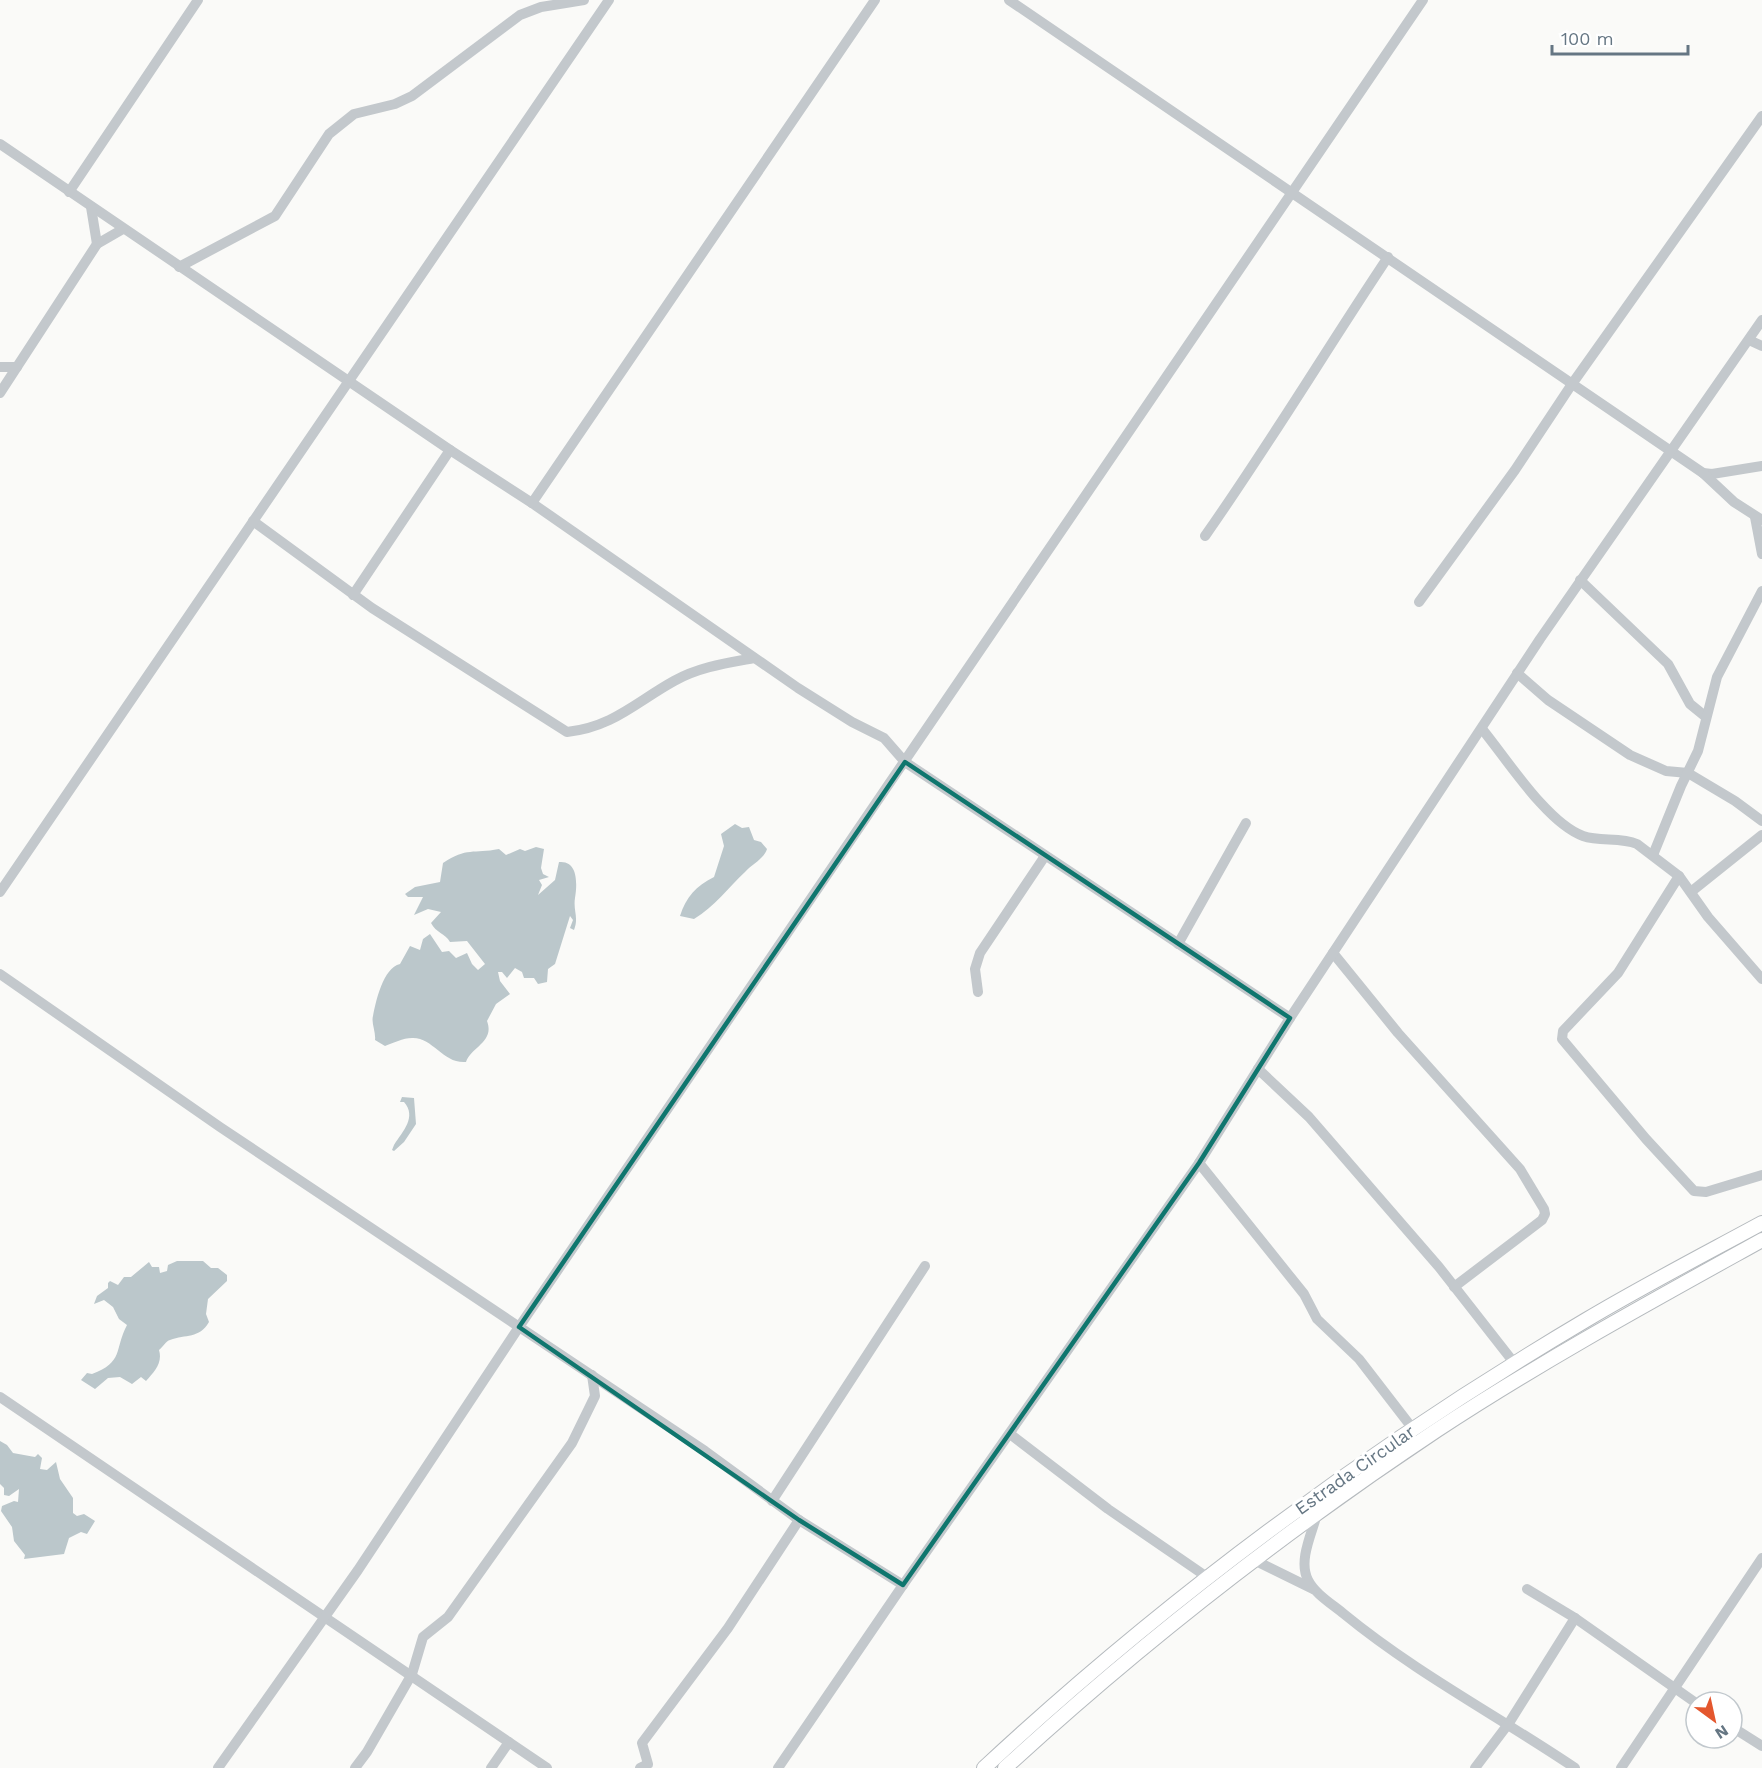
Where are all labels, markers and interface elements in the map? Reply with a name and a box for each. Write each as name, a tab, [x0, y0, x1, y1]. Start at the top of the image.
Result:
scale bar	[1552, 18, 1688, 56]
text: 100 m	[1561, 28, 1614, 49]
street label: Estrada Circular	[1291, 1420, 1419, 1519]
north arrow	[1684, 1690, 1744, 1750]
text: N	[1712, 1721, 1732, 1743]

